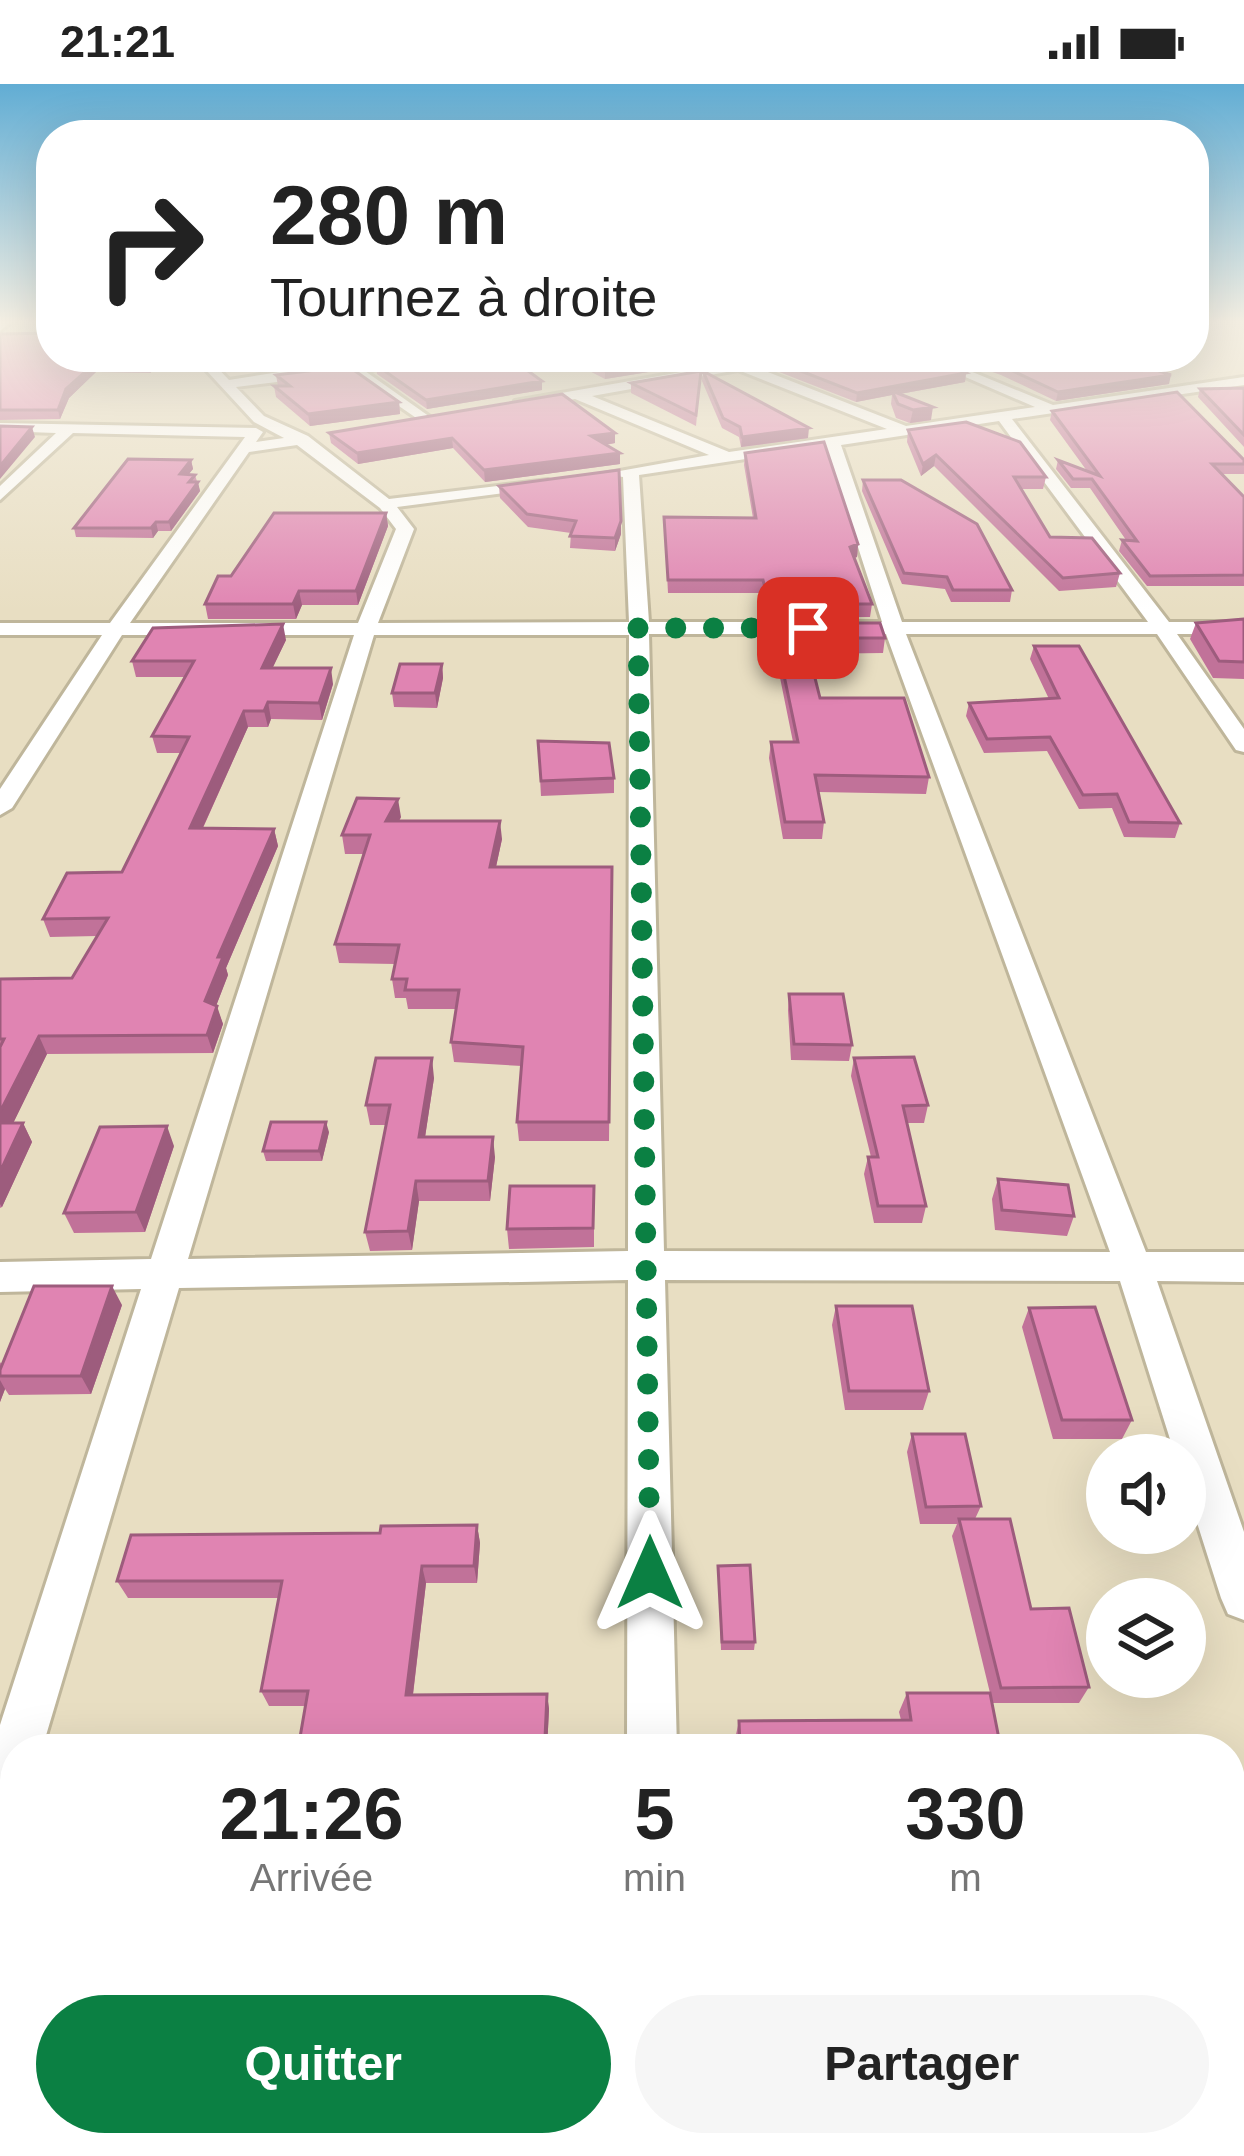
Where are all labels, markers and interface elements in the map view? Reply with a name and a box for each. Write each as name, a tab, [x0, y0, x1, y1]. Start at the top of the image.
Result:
text: 21:21	[60, 16, 175, 67]
icon: right	[72, 168, 228, 324]
text: 280 m	[270, 168, 508, 262]
text: Tournez à droite	[270, 267, 657, 327]
pin	[757, 577, 859, 679]
icon: arrive	[775, 595, 841, 661]
map controls	[1086, 1434, 1206, 1698]
button: sound	[1086, 1434, 1206, 1554]
position arrow	[587, 1510, 713, 1636]
button: layers	[1086, 1578, 1206, 1698]
text: 21:26	[219, 1774, 404, 1854]
text: 5	[634, 1774, 675, 1854]
text: 330	[905, 1774, 1026, 1854]
text: Arrivée	[250, 1856, 373, 1899]
text: min	[623, 1856, 686, 1899]
text: m	[949, 1856, 982, 1899]
button: Quitter	[36, 1995, 611, 2133]
button: Partager	[635, 1995, 1209, 2133]

